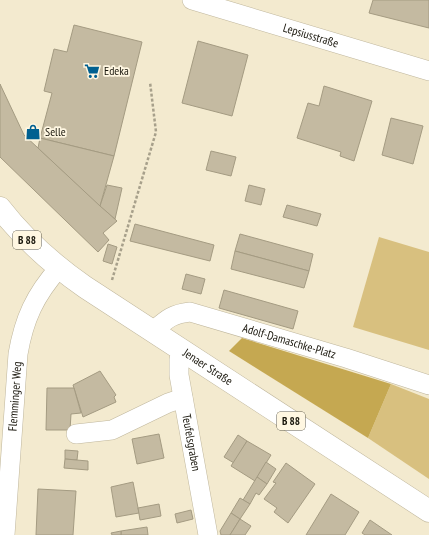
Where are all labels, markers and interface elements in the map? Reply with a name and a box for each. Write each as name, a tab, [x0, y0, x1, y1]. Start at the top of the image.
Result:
street label: Lepsiusstraße	[282, 20, 340, 50]
supermarket icon: Edeka	[83, 62, 101, 80]
place label: Edeka	[104, 63, 129, 78]
shop icon: Selle	[24, 123, 42, 141]
place label: Selle	[45, 124, 66, 139]
road number: B 88	[13, 231, 41, 249]
street label: Adolf-Damaschke-Platz	[241, 320, 338, 362]
street label: Jenaer Straße	[180, 344, 236, 388]
street label: Flemminger Weg	[4, 361, 24, 432]
road number: B 88	[277, 412, 305, 430]
street label: Teufelsgraben	[179, 413, 204, 472]

